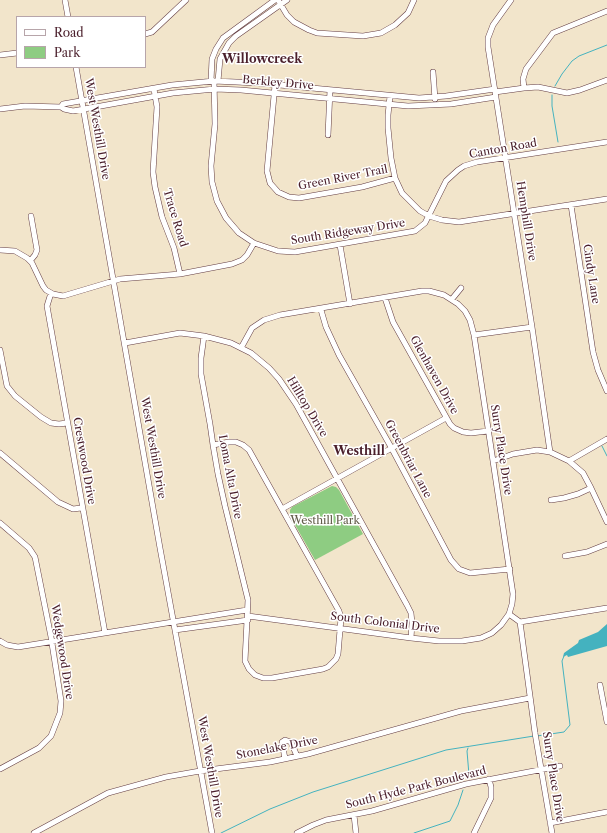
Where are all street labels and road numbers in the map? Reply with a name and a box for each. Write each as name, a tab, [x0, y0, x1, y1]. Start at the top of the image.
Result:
street label: Berkley Drive	[242, 73, 314, 93]
street label: West Westhill Drive	[82, 77, 112, 181]
street label: Canton Road	[468, 137, 538, 161]
street label: Green River Trail	[297, 163, 389, 193]
street label: Hemphill Drive	[513, 180, 539, 262]
street label: Trace Road	[160, 187, 190, 249]
street label: South Ridgeway Drive	[290, 216, 406, 248]
street label: Cindy Lane	[580, 243, 602, 305]
street label: Glenhaven Drive	[407, 333, 461, 417]
street label: Hilltop Drive	[284, 374, 330, 440]
street label: West Westhill Drive	[138, 396, 168, 500]
street label: Surry Place Drive	[487, 404, 515, 496]
street label: Crestwood Drive	[70, 416, 98, 506]
street label: Greenbriar Lane	[382, 418, 434, 500]
street label: Loma Alta Drive	[215, 434, 245, 520]
street label: Wedgewood Drive	[48, 603, 76, 701]
street label: South Colonial Drive	[330, 610, 440, 636]
street label: West Westhill Drive	[195, 715, 225, 819]
street label: Surry Place Drive	[539, 731, 567, 823]
street label: Stonelake Drive	[235, 734, 319, 762]
street label: South Hyde Park Boulevard	[344, 764, 488, 812]

